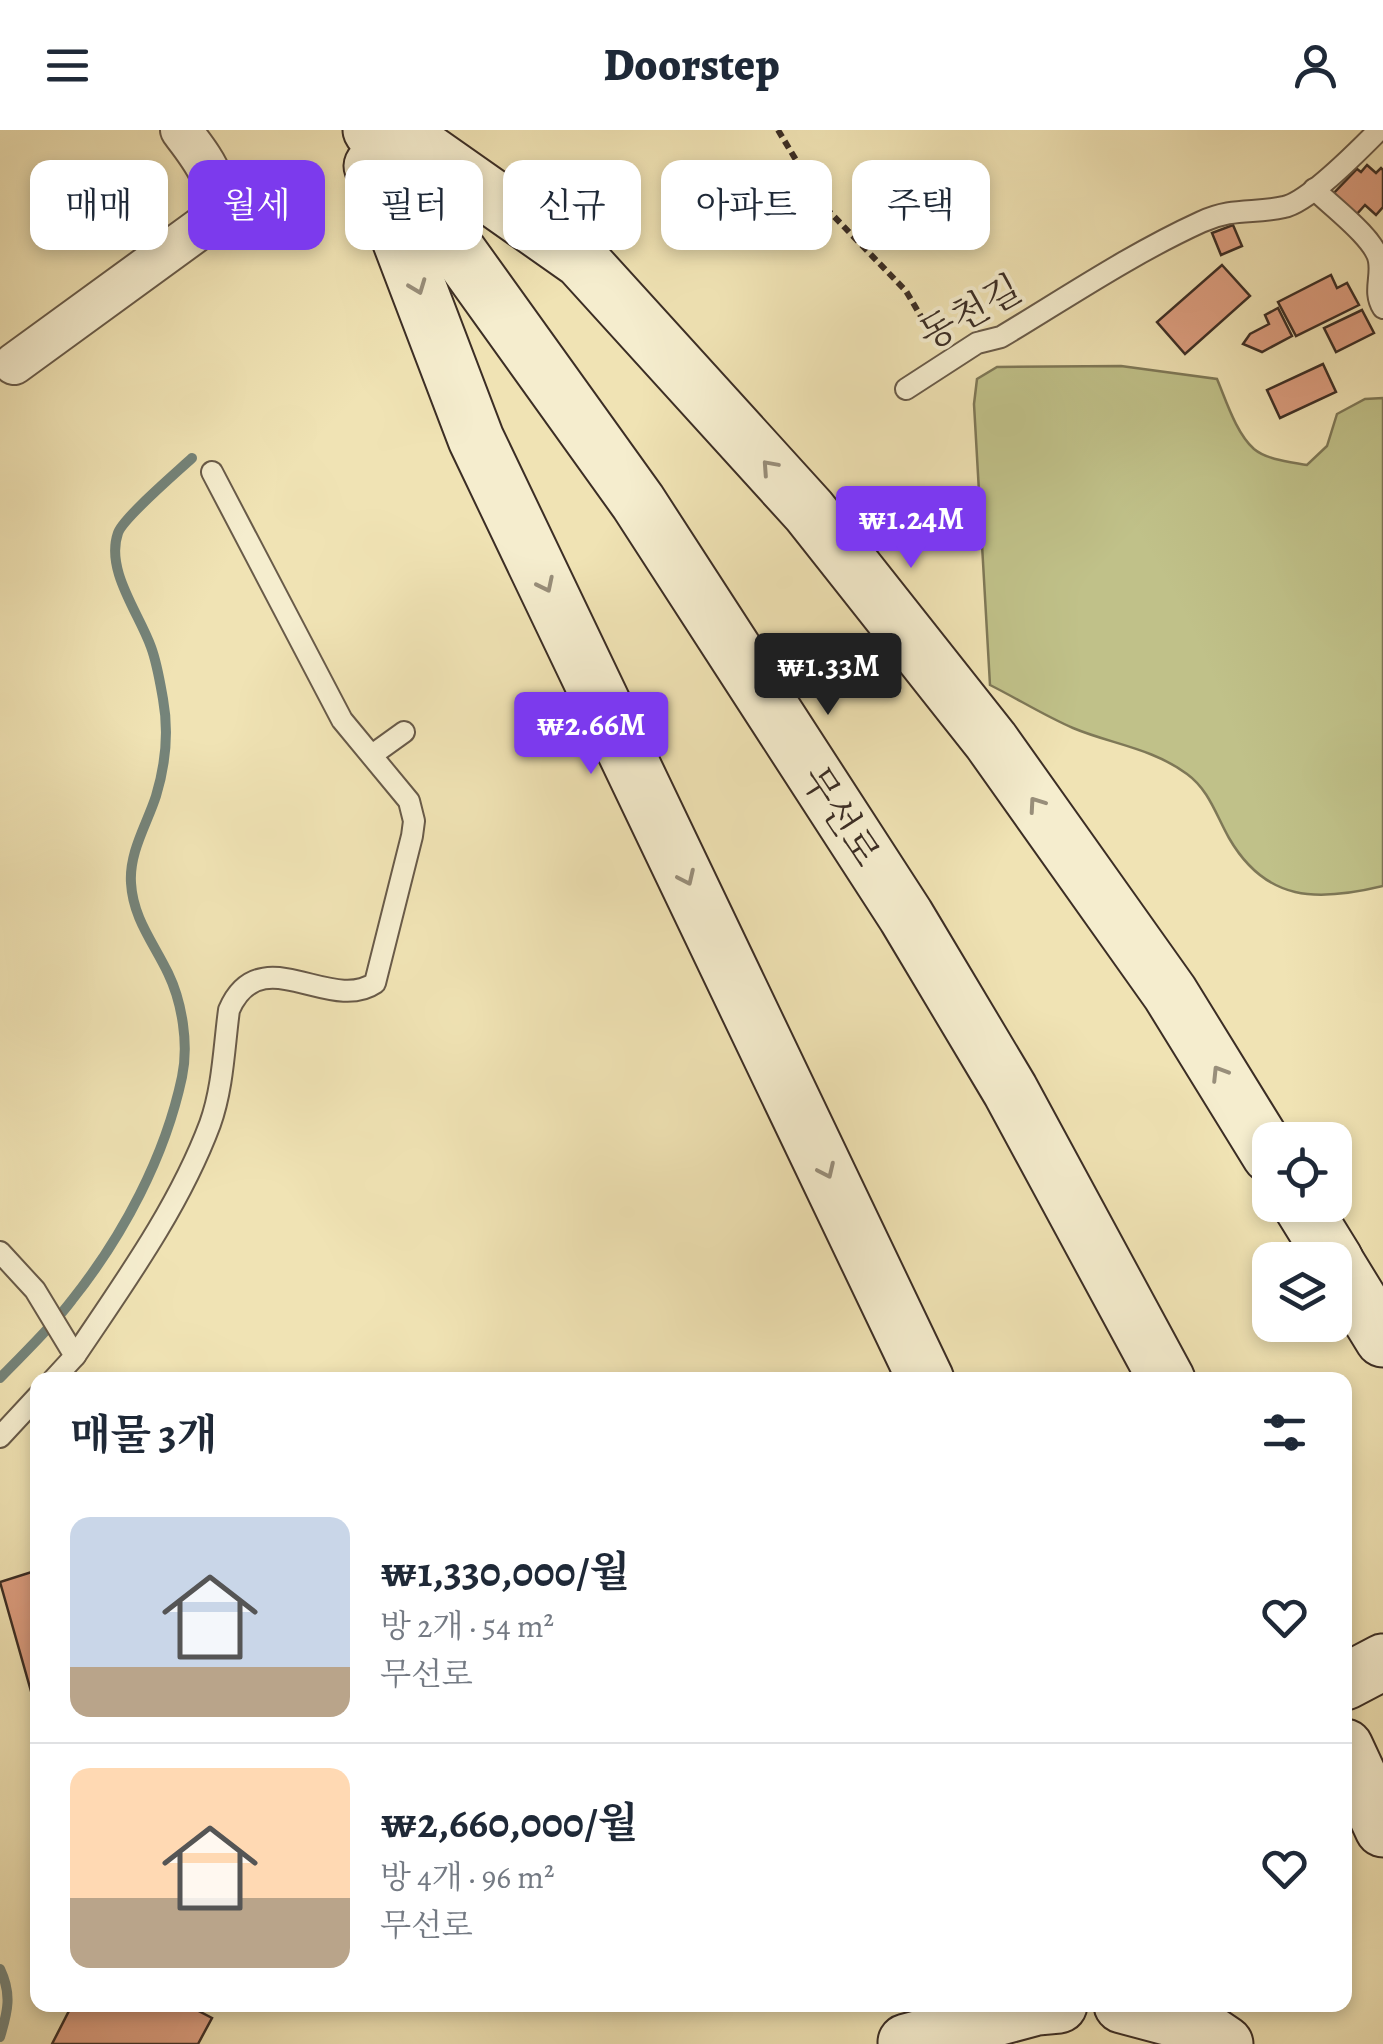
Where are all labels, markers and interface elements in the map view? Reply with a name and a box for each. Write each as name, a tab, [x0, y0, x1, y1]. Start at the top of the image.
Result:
text: Doorstep	[603, 34, 780, 96]
icon: menu	[40, 38, 95, 93]
icon: person	[1288, 38, 1343, 93]
chip: 매매	[30, 160, 168, 250]
chip: 월세	[188, 160, 325, 250]
chip: 필터	[345, 160, 483, 250]
chip: 신규	[503, 160, 641, 250]
chip: 아파트	[661, 160, 832, 250]
chip: 주택	[852, 160, 990, 250]
street label: 동천길	[909, 263, 1031, 361]
one-way arrow	[406, 277, 427, 294]
one-way arrow	[763, 460, 781, 479]
pin: ₩1.24M	[830, 486, 992, 571]
text: ₩1.24M	[858, 496, 964, 540]
one-way arrow	[534, 575, 554, 593]
pin: ₩1.33M	[747, 633, 909, 718]
text: ₩1.33M	[776, 643, 880, 687]
pin: ₩2.66M	[510, 692, 672, 777]
text: ₩2.66M	[536, 702, 646, 746]
street label: 무선로	[789, 756, 893, 876]
one-way arrow	[1030, 797, 1048, 815]
one-way arrow	[675, 868, 695, 886]
one-way arrow	[1212, 1065, 1231, 1083]
map controls	[1252, 1122, 1352, 1342]
button: locate	[1252, 1122, 1352, 1222]
one-way arrow	[814, 1161, 834, 1179]
button: layers	[1252, 1242, 1352, 1342]
icon: filters	[1257, 1405, 1312, 1460]
text: 매물 3개	[70, 1406, 217, 1463]
text: ₩1,330,000/월	[380, 1543, 630, 1600]
icon: home	[150, 1557, 270, 1677]
icon: heart	[1257, 1590, 1312, 1645]
text: 방 2개 · 54 m²	[380, 1604, 554, 1648]
text: 무선로	[380, 1652, 473, 1696]
text: ₩2,660,000/월	[380, 1794, 638, 1851]
icon: home	[150, 1808, 270, 1928]
icon: heart	[1257, 1841, 1312, 1896]
text: 방 4개 · 96 m²	[380, 1855, 555, 1899]
text: 무선로	[380, 1903, 473, 1947]

